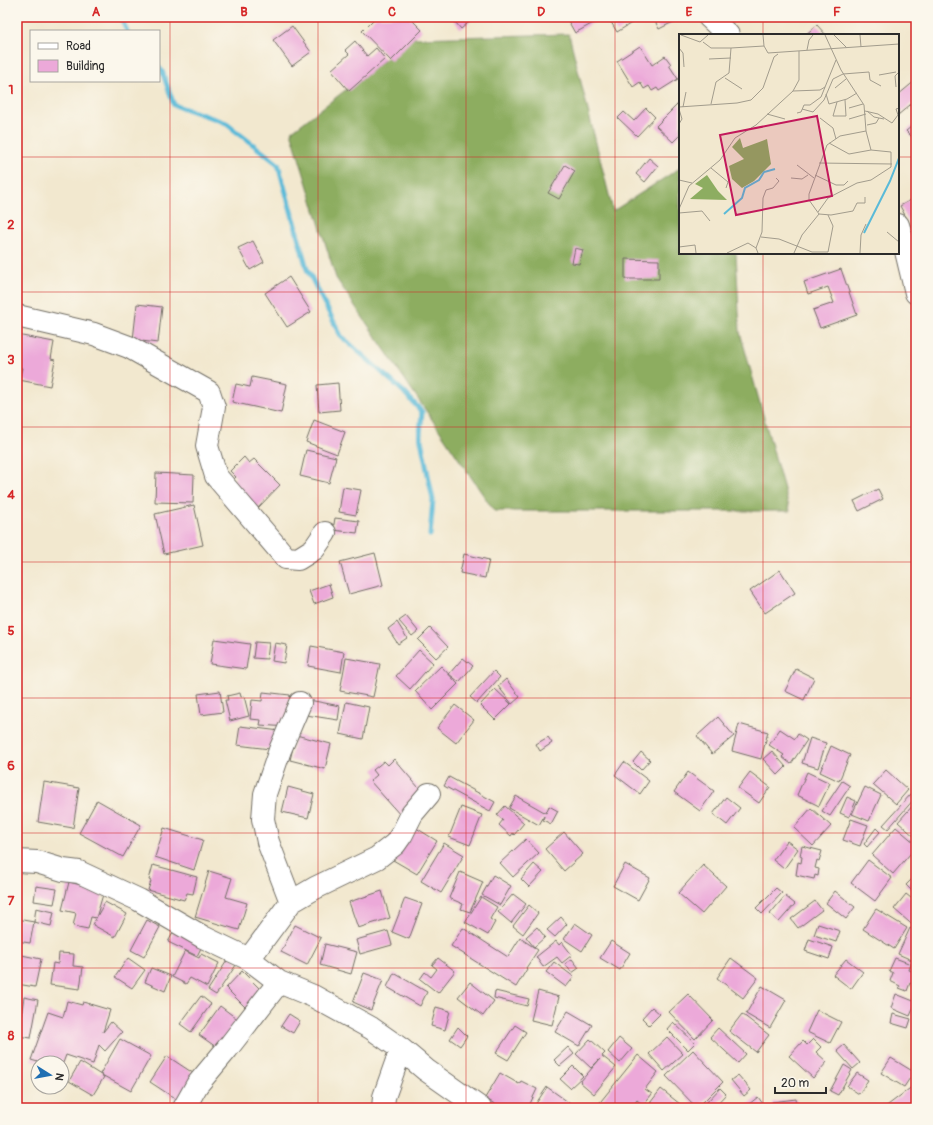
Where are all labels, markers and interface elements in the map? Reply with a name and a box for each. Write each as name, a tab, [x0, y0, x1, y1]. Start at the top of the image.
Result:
text: A	[92, 4, 101, 20]
text: B	[240, 4, 248, 20]
text: C	[388, 4, 396, 20]
text: D	[537, 4, 545, 20]
text: E	[686, 4, 693, 20]
text: F	[833, 4, 841, 20]
legend	[30, 30, 160, 82]
inset map	[679, 34, 899, 254]
text: Road	[66, 39, 91, 54]
text: Building	[66, 59, 105, 74]
text: 1	[8, 82, 14, 98]
text: 2	[7, 217, 15, 233]
text: 3	[7, 352, 15, 368]
text: 4	[7, 487, 15, 503]
text: 5	[7, 623, 15, 639]
text: 6	[7, 758, 15, 774]
text: 7	[8, 893, 15, 909]
text: 8	[8, 1028, 15, 1044]
north arrow	[30, 1055, 70, 1095]
scale bar	[775, 1069, 826, 1095]
text: N	[52, 1072, 66, 1082]
text: 20 m	[781, 1076, 810, 1091]

